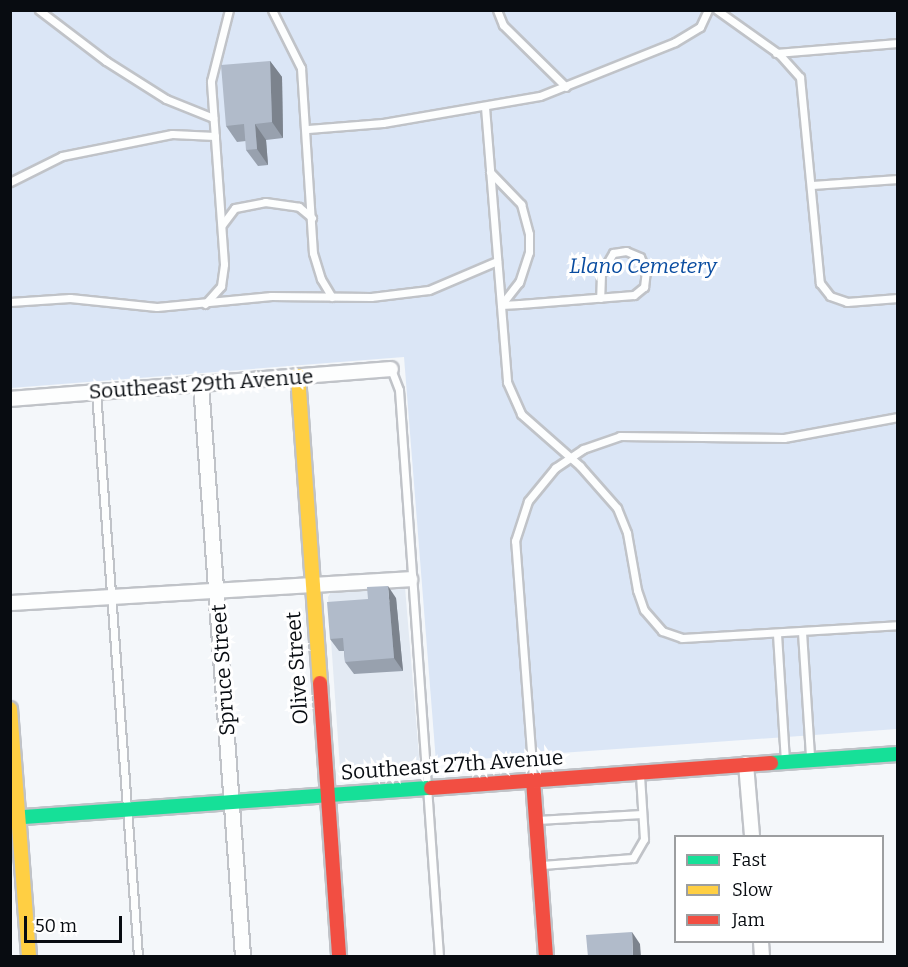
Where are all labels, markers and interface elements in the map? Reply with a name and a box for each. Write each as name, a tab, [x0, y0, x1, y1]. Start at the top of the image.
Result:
park label: Llano Cemetery	[569, 253, 717, 279]
street label: Southeast 29th Avenue	[88, 364, 314, 404]
street label: Spruce Street	[206, 603, 240, 737]
street label: Olive Street	[280, 611, 314, 725]
street label: Southeast 27th Avenue	[340, 745, 564, 785]
legend	[674, 835, 884, 943]
text: Fast	[732, 849, 767, 871]
text: Slow	[732, 879, 772, 901]
scale bar	[27, 904, 124, 942]
text: Jam	[732, 909, 765, 931]
text: 50 m	[35, 915, 77, 937]

